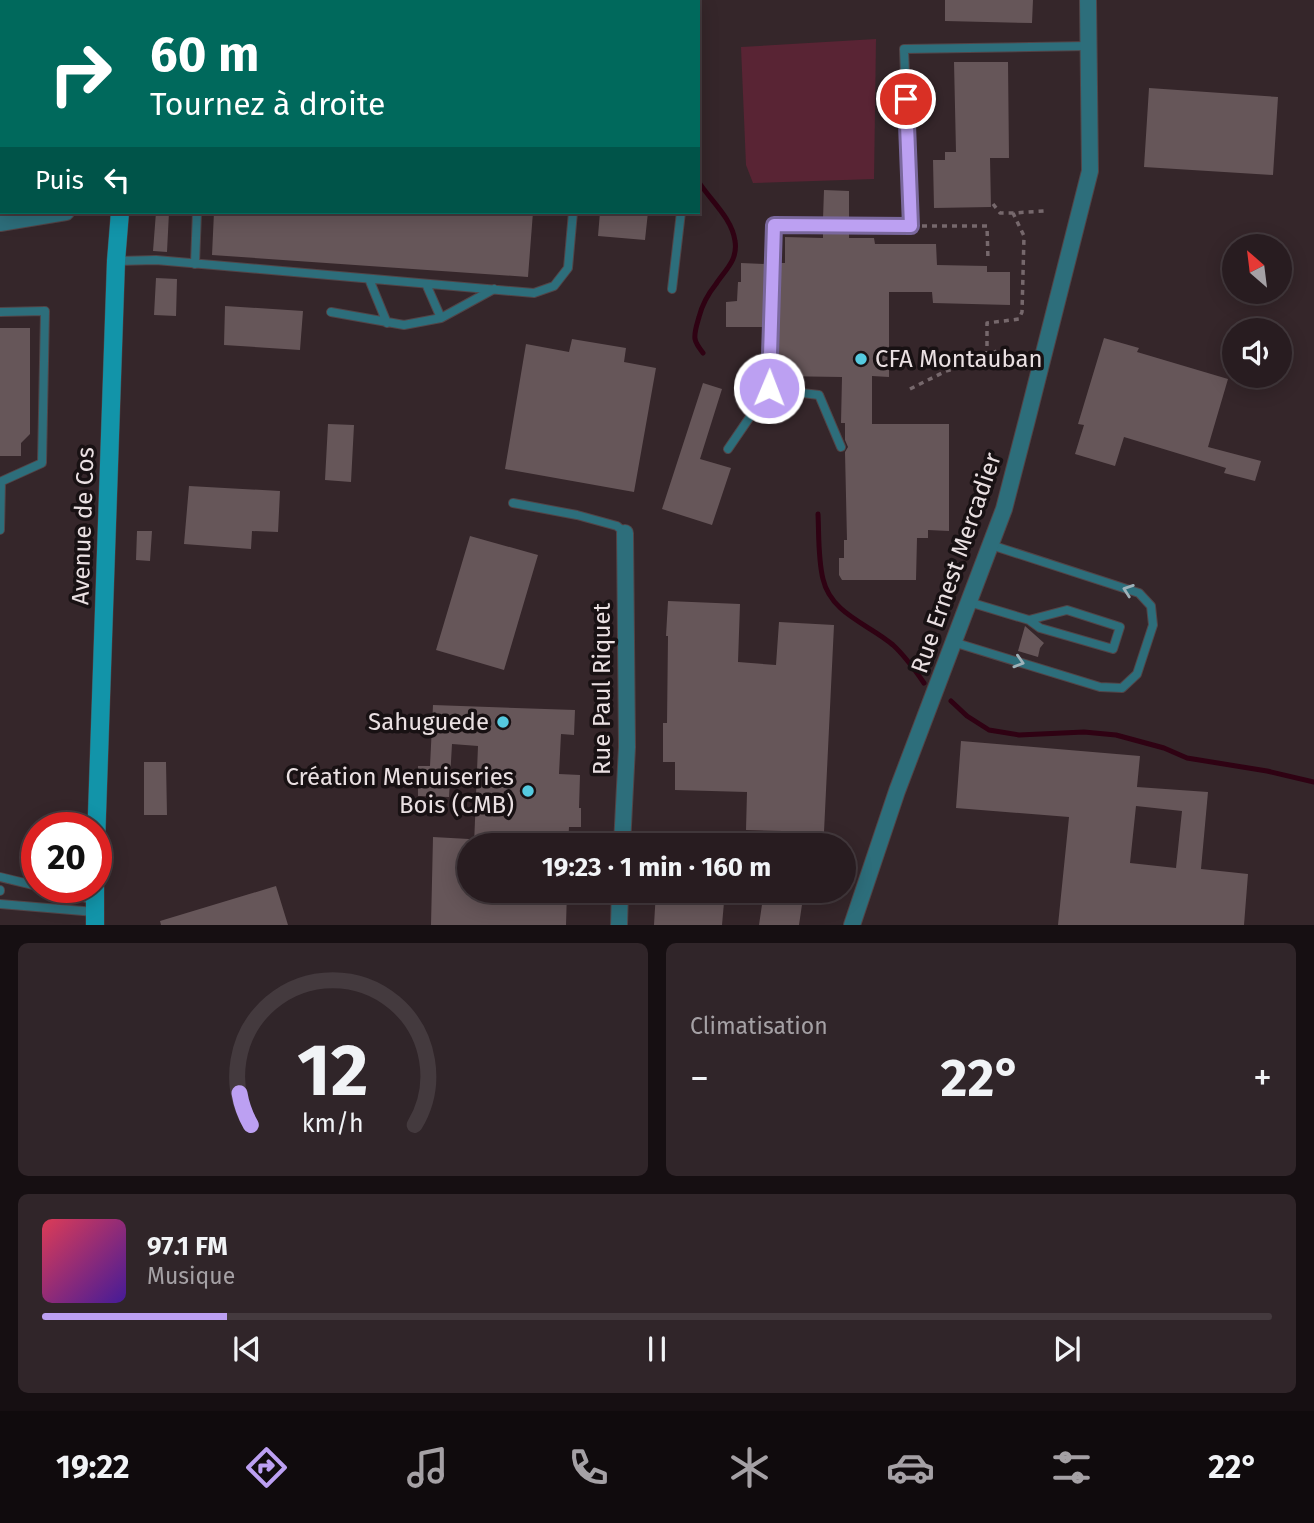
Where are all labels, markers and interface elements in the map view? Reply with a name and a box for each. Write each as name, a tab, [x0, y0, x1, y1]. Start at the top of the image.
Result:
text: 60 m	[150, 25, 259, 84]
icon: right	[35, 28, 126, 119]
pin	[876, 69, 936, 129]
icon: arrive	[887, 80, 925, 118]
text: Tournez à droite	[150, 85, 386, 123]
icon: left	[98, 161, 136, 199]
text: Puis	[35, 165, 84, 196]
north arrow	[1222, 234, 1292, 304]
map controls	[1222, 234, 1292, 388]
button: sound	[1222, 318, 1292, 388]
place label: CFA Montauban	[875, 345, 1043, 373]
position arrow	[732, 351, 806, 425]
marker: CFA Montauban	[853, 351, 869, 367]
street label: Avenue de Cos	[66, 447, 100, 605]
street label: Rue Ernest Mercadier	[905, 448, 1007, 677]
one-way arrow	[1123, 584, 1135, 598]
street label: Rue Paul Riquet	[588, 603, 616, 775]
one-way arrow	[1012, 654, 1024, 669]
place label: Sahuguede	[368, 708, 489, 736]
marker: Sahuguede	[495, 714, 511, 730]
place label: Création Menuiseries Bois (CMB)	[285, 763, 514, 819]
marker: Création Menuiseries Bois (CMB)	[520, 783, 536, 799]
speed limit sign: 20	[21, 812, 112, 903]
text: 19:23 · 1 min · 160 m	[542, 852, 771, 883]
text: Climatisation	[690, 1012, 828, 1040]
text: 12	[297, 1028, 369, 1115]
text: 22°	[941, 1047, 1021, 1110]
text: −	[690, 1055, 709, 1101]
text: +	[1253, 1055, 1272, 1101]
text: km/h	[302, 1109, 364, 1139]
text: 97.1 FM	[147, 1231, 228, 1262]
text: Musique	[147, 1262, 235, 1290]
icon: previous	[228, 1330, 266, 1368]
icon: pause	[638, 1330, 676, 1368]
icon: next	[1048, 1330, 1086, 1368]
icon: directions	[242, 1443, 291, 1492]
icon: music	[403, 1443, 452, 1492]
icon: phone	[564, 1443, 613, 1492]
icon: climate	[725, 1443, 774, 1492]
icon: car	[886, 1443, 935, 1492]
icon: filters	[1047, 1443, 1096, 1492]
text: 19:22	[56, 1448, 130, 1486]
text: 22°	[1208, 1448, 1258, 1486]

